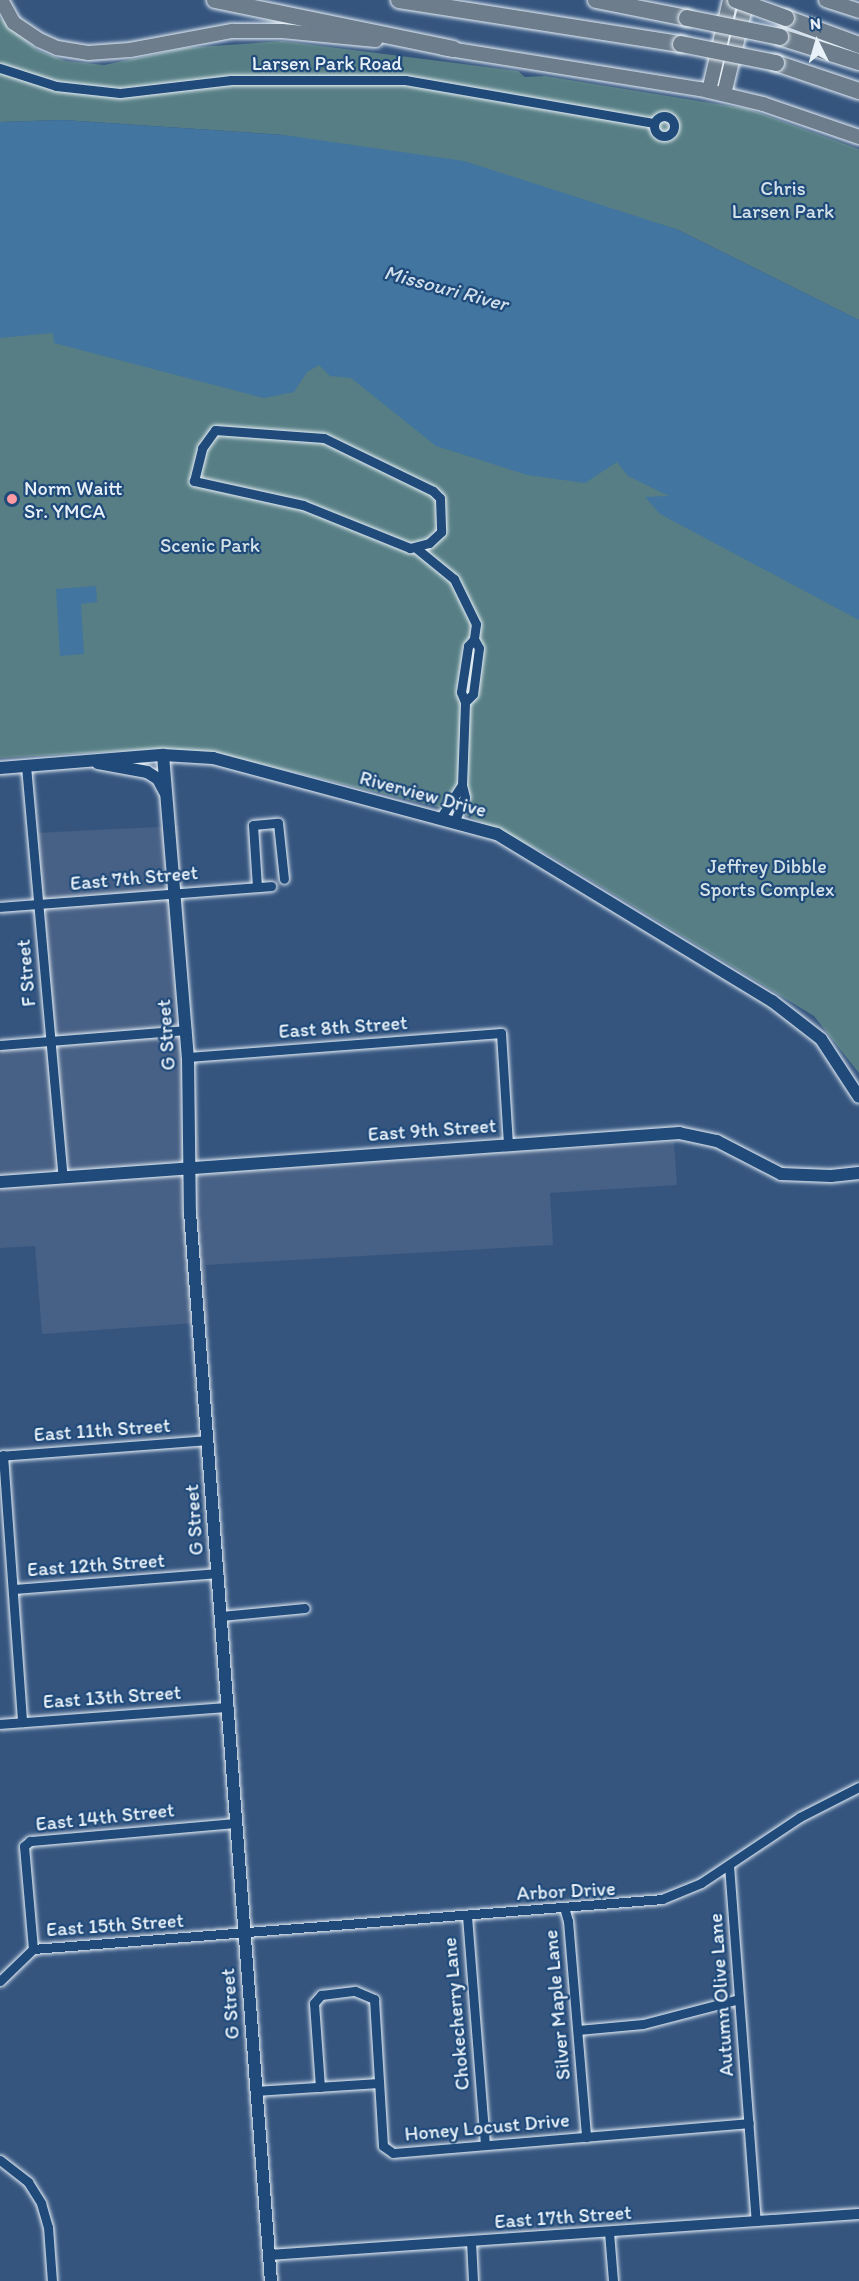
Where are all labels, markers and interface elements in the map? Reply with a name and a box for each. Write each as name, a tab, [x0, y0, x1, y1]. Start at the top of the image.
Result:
north arrow	[787, 12, 847, 72]
text: N	[809, 14, 822, 34]
street label: Larsen Park Road	[252, 51, 402, 75]
park label: Chris Larsen Park	[732, 176, 834, 223]
water label: Missouri River	[381, 259, 511, 317]
place label: Norm Waitt Sr. YMCA	[24, 476, 122, 523]
marker: Norm Waitt Sr. YMCA	[5, 492, 19, 506]
park label: Scenic Park	[160, 533, 260, 557]
street label: Riverview Drive	[357, 766, 489, 822]
park label: Jeffrey Dibble Sports Complex	[699, 854, 835, 901]
street label: East 7th Street	[70, 860, 198, 896]
street label: F Street	[11, 938, 41, 1008]
street label: G Street	[152, 999, 180, 1071]
street label: East 8th Street	[278, 1011, 408, 1043]
street label: East 9th Street	[367, 1114, 497, 1146]
street label: East 11th Street	[33, 1413, 171, 1447]
street label: G Street	[180, 1484, 208, 1556]
street label: East 12th Street	[27, 1548, 165, 1582]
street label: East 13th Street	[43, 1680, 181, 1714]
street label: East 14th Street	[35, 1798, 175, 1836]
street label: Arbor Drive	[516, 1876, 616, 1906]
street label: East 15th Street	[46, 1908, 184, 1942]
street label: Autumn Olive Lane	[703, 1912, 739, 2078]
street label: Silver Maple Lane	[538, 1929, 576, 2081]
street label: Chokecherry Lane	[437, 1936, 475, 2092]
street label: G Street	[216, 1968, 244, 2040]
street label: Honey Locust Drive	[404, 2108, 570, 2146]
street label: East 17th Street	[494, 2200, 632, 2234]

